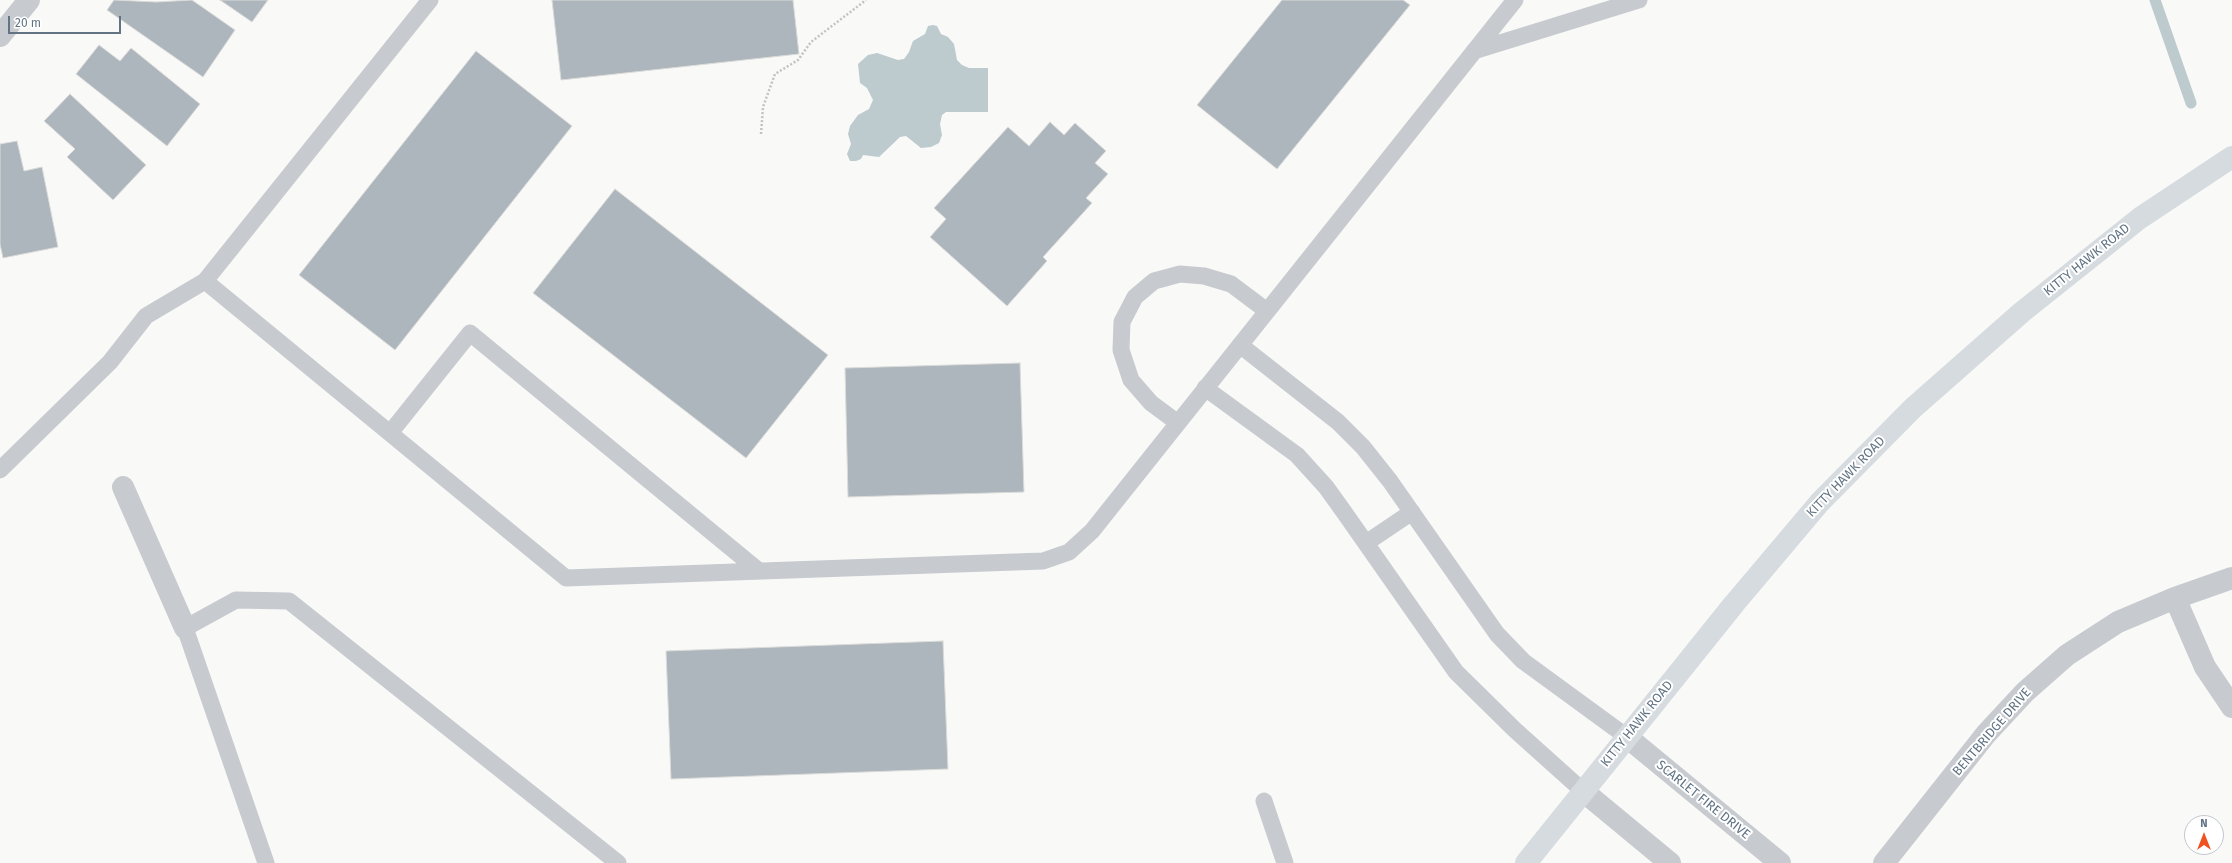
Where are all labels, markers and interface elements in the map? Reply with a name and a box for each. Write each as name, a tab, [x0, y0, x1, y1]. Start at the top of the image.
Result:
scale bar	[10, 8, 123, 34]
text: 20 m	[15, 16, 41, 30]
street label: KITTY HAWK ROAD	[2041, 221, 2133, 299]
street label: KITTY HAWK ROAD	[1804, 433, 1888, 521]
street label: KITTY HAWK ROAD	[1598, 678, 1676, 770]
street label: BENTBRIDGE DRIVE	[1950, 685, 2034, 779]
street label: SCARLET FIRE DRIVE	[1653, 757, 1753, 843]
north arrow	[2184, 815, 2224, 855]
text: N	[2200, 817, 2208, 830]

